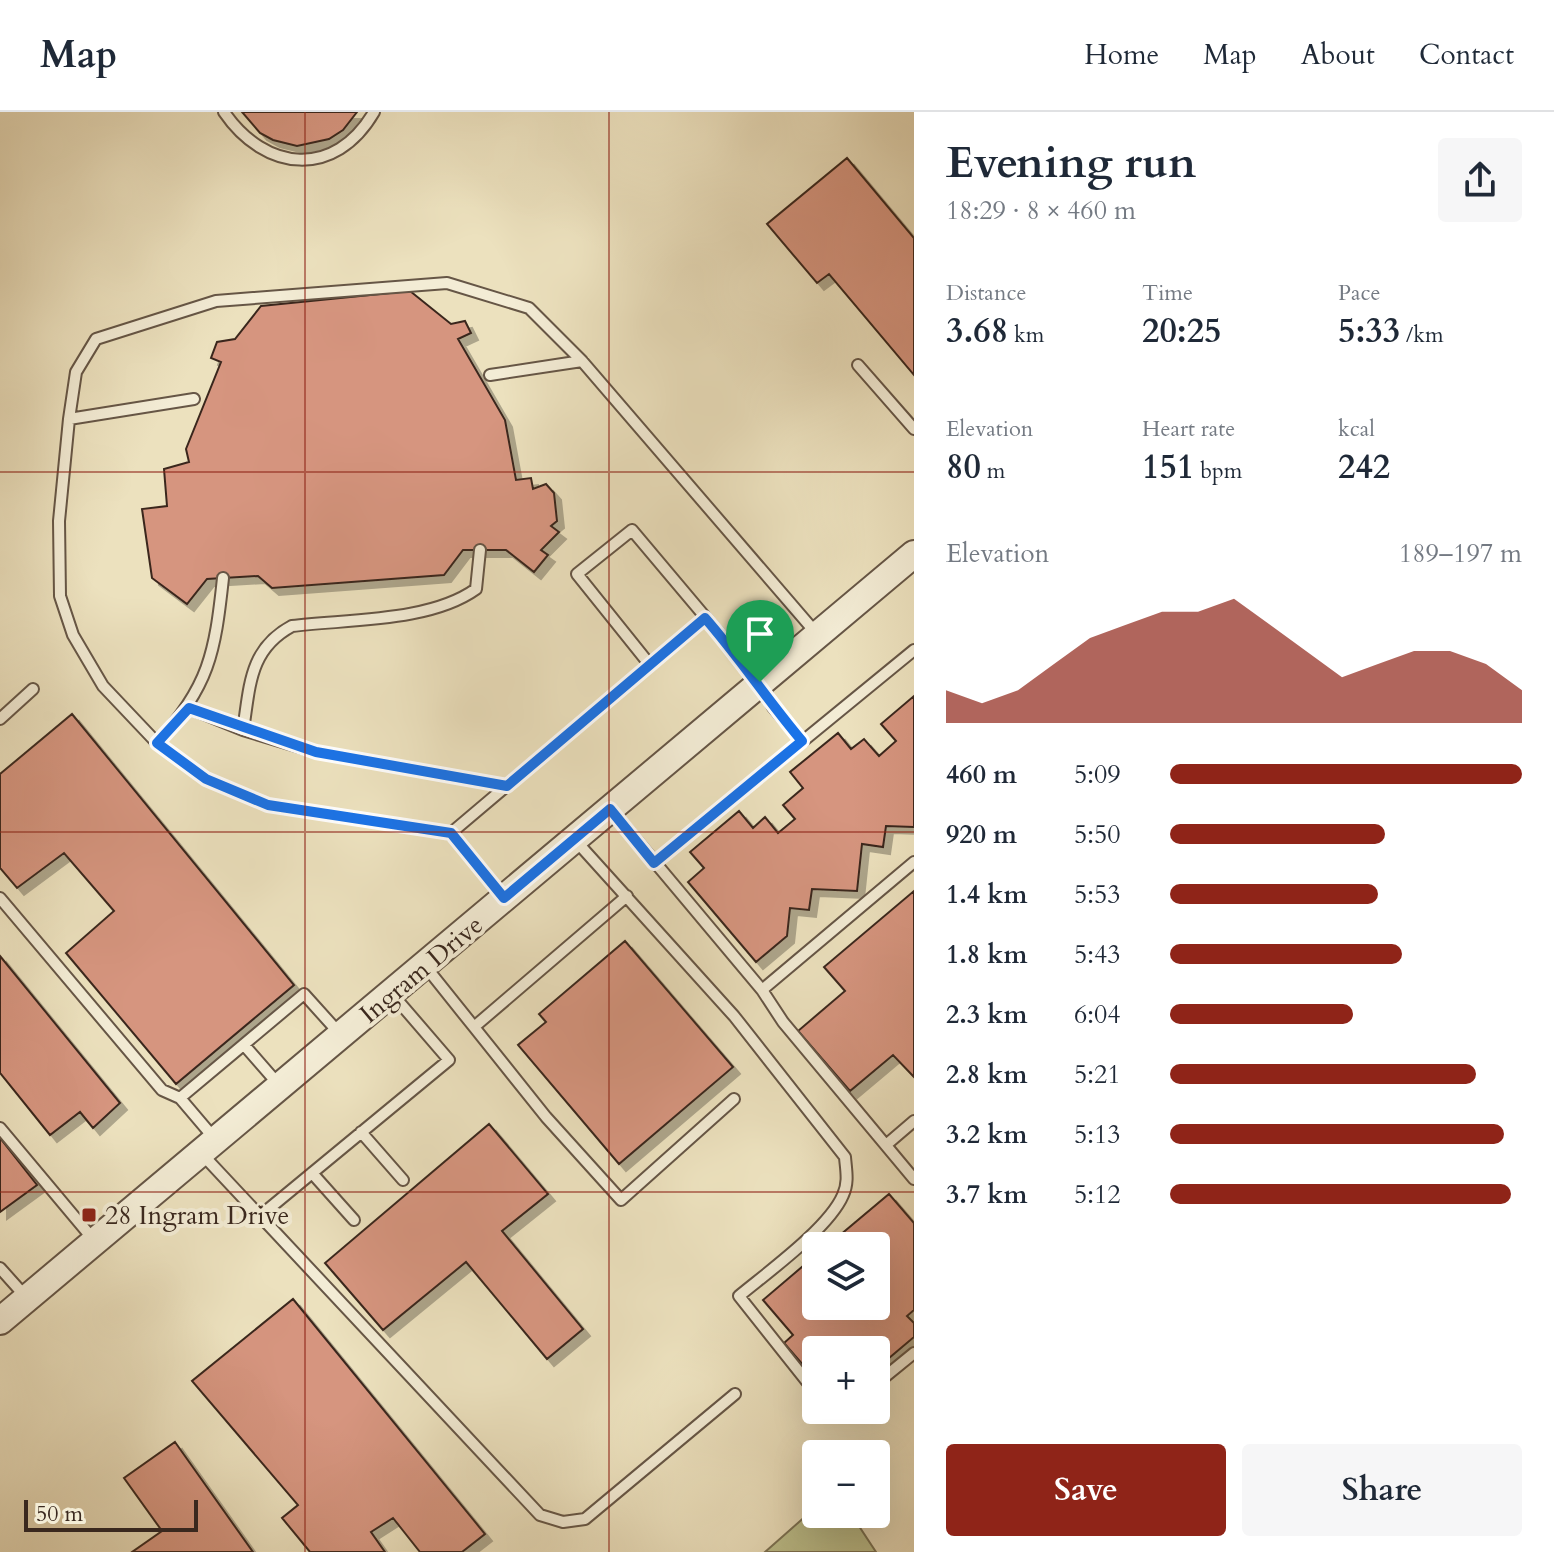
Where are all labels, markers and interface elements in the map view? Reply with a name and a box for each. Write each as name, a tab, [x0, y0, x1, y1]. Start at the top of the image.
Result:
text: Map	[40, 29, 117, 81]
text: Home	[1084, 36, 1159, 74]
text: Map	[1203, 36, 1257, 74]
text: About	[1301, 36, 1375, 74]
text: Contact	[1419, 36, 1514, 74]
text: Evening run	[946, 133, 1196, 193]
button: share	[1438, 138, 1522, 222]
text: 18:29 · 8 × 460 m	[946, 193, 1136, 228]
text: Distance	[946, 278, 1026, 308]
text: Time	[1142, 278, 1193, 308]
text: Pace	[1338, 278, 1381, 308]
text: 3.68	[946, 308, 1008, 354]
text: 20:25	[1142, 308, 1222, 354]
text: 5:33	[1338, 308, 1400, 354]
text: km	[1008, 320, 1044, 350]
text: /km	[1400, 320, 1444, 350]
text: Elevation	[946, 414, 1033, 444]
text: Heart rate	[1142, 414, 1235, 444]
text: kcal	[1338, 414, 1375, 444]
text: 80	[946, 444, 981, 490]
text: 151	[1142, 444, 1194, 490]
text: 242	[1338, 444, 1390, 490]
text: m	[981, 456, 1005, 486]
text: bpm	[1194, 456, 1242, 486]
text: Elevation	[946, 536, 1049, 571]
text: 189–197 m	[1399, 536, 1522, 571]
pin	[726, 600, 794, 682]
icon: arrive	[738, 612, 782, 656]
text: 460 m	[946, 757, 1017, 792]
text: 5:09	[1074, 757, 1121, 792]
text: 920 m	[946, 817, 1017, 852]
text: 5:50	[1074, 817, 1121, 852]
text: 1.4 km	[946, 877, 1027, 912]
text: 5:53	[1074, 877, 1121, 912]
street label: Ingram Drive	[352, 908, 490, 1031]
text: 1.8 km	[946, 937, 1027, 972]
text: 5:43	[1074, 937, 1121, 972]
text: 2.3 km	[946, 997, 1027, 1032]
text: 6:04	[1074, 997, 1121, 1032]
text: 2.8 km	[946, 1057, 1027, 1092]
text: 5:21	[1074, 1057, 1121, 1092]
text: 3.2 km	[946, 1117, 1027, 1152]
text: 5:13	[1074, 1117, 1121, 1152]
text: 3.7 km	[946, 1177, 1027, 1212]
text: 5:12	[1074, 1177, 1121, 1212]
place label: 28 Ingram Drive	[105, 1198, 289, 1233]
marker: 28 Ingram Drive	[80, 1206, 98, 1224]
map controls	[802, 1232, 890, 1528]
button: layers	[802, 1232, 890, 1320]
button: +	[802, 1336, 890, 1424]
button: −	[802, 1440, 890, 1528]
button: Save	[946, 1444, 1226, 1536]
button: Share	[1242, 1444, 1522, 1536]
scale bar	[24, 1496, 198, 1532]
text: 50 m	[36, 1499, 83, 1529]

